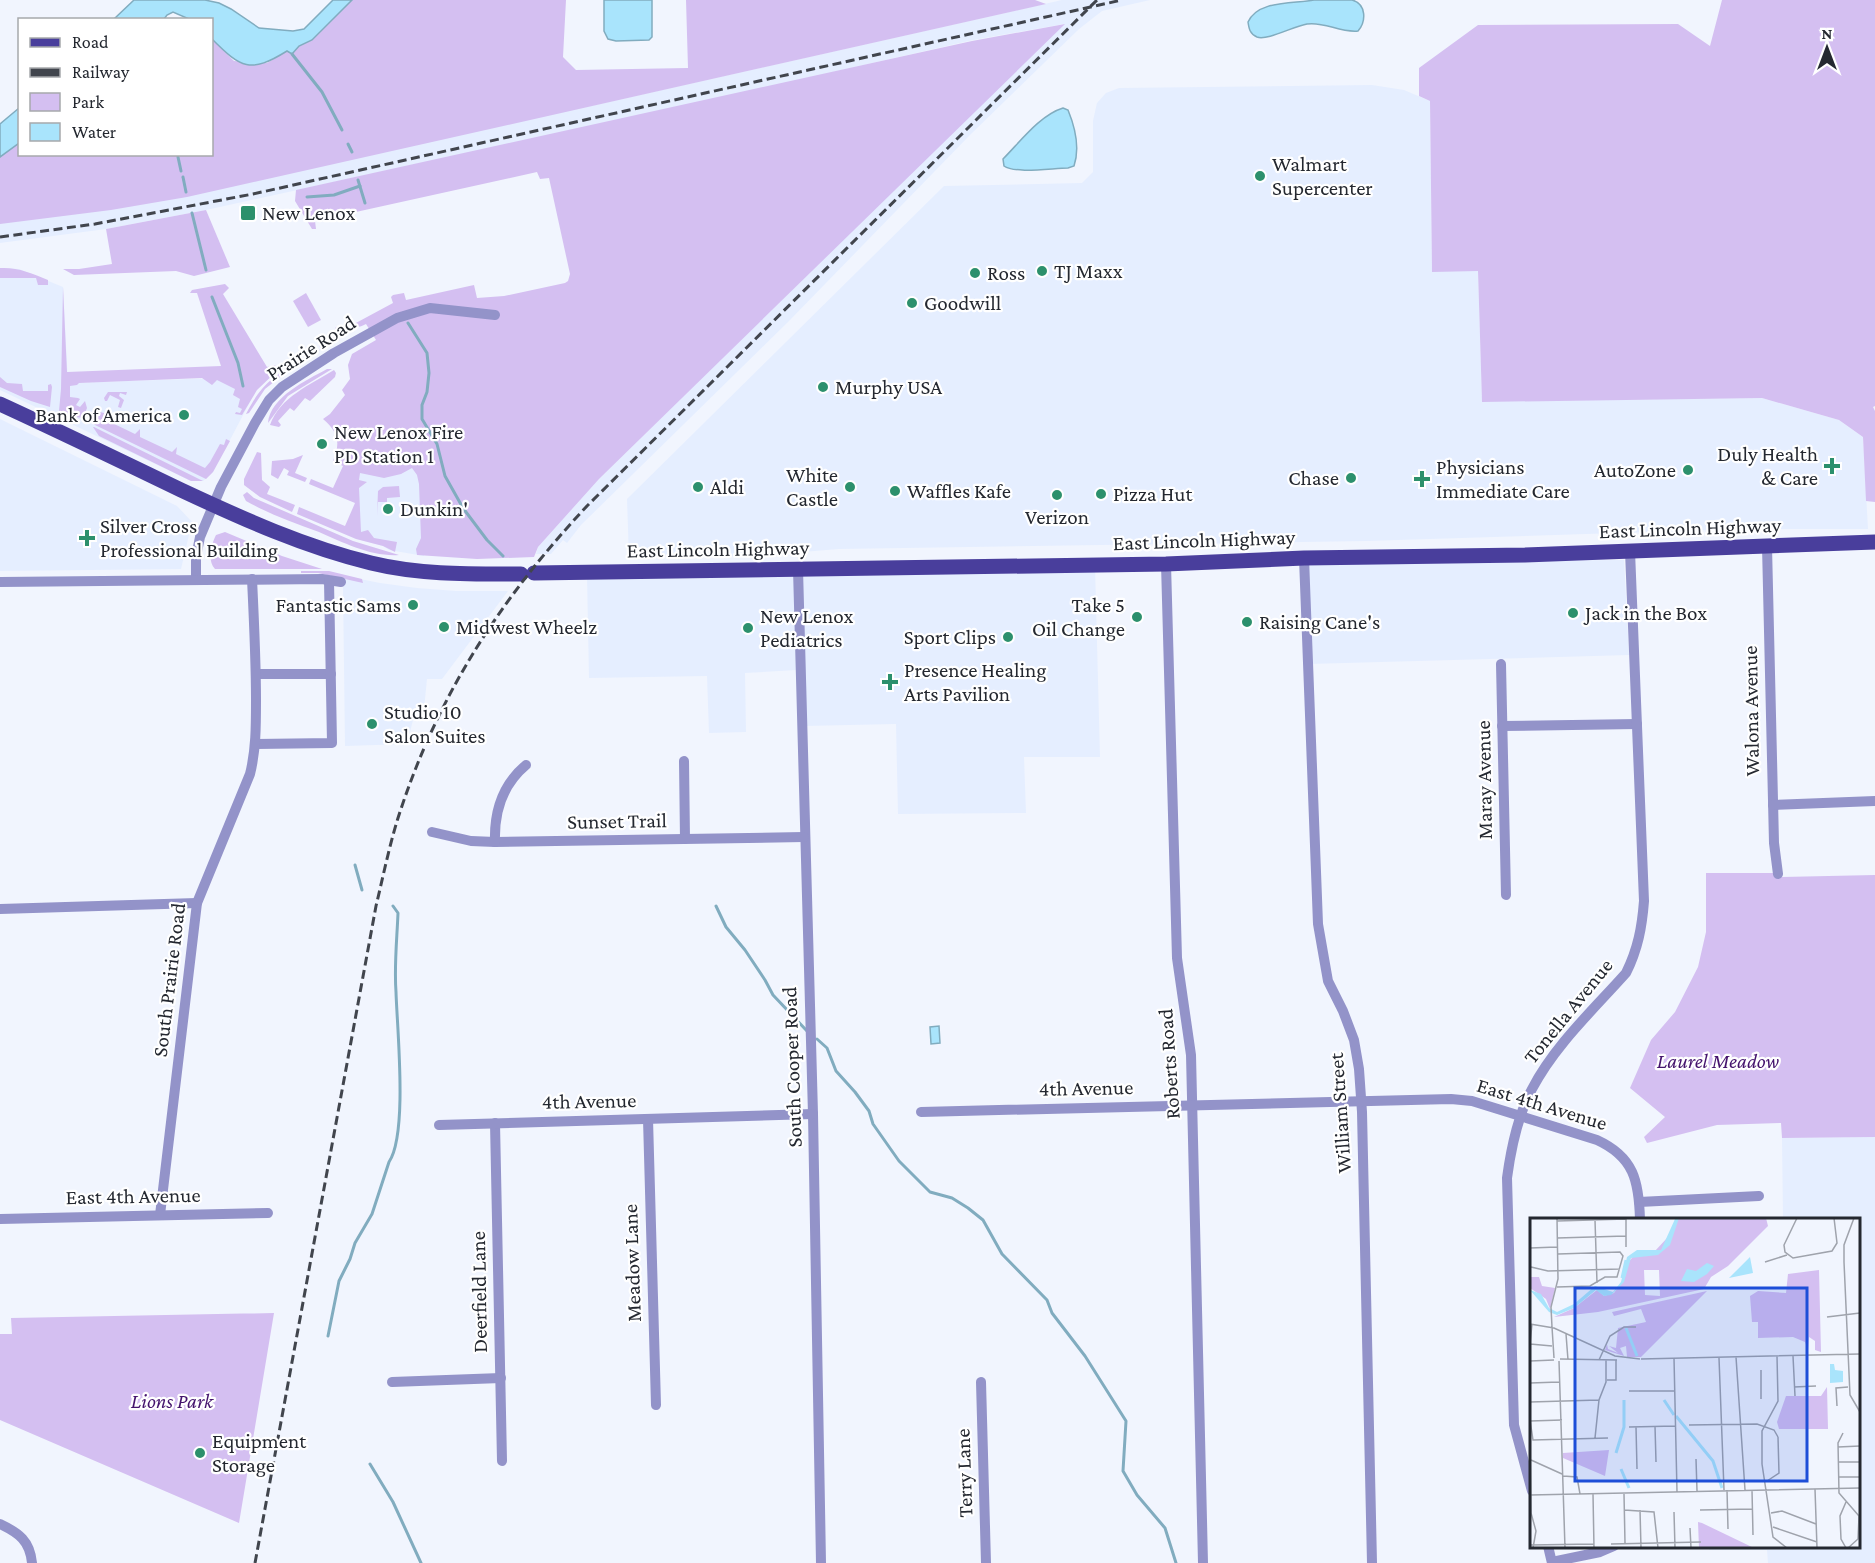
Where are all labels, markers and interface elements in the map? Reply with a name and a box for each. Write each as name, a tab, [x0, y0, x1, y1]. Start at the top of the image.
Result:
legend	[18, 18, 213, 156]
north arrow	[1797, 18, 1857, 78]
text: N	[1822, 25, 1833, 42]
text: Road	[72, 32, 109, 52]
text: Railway	[72, 62, 130, 82]
text: Park	[72, 92, 104, 112]
text: Water	[72, 122, 117, 142]
place label: Walmart Supercenter	[1272, 152, 1373, 200]
marker: Walmart Supercenter	[1253, 169, 1267, 183]
place label: New Lenox	[262, 201, 355, 225]
marker: New Lenox	[239, 204, 257, 222]
place label: TJ Maxx	[1054, 259, 1123, 283]
place label: Ross	[987, 261, 1025, 285]
marker: TJ Maxx	[1035, 264, 1049, 278]
marker: Ross	[968, 266, 982, 280]
place label: Goodwill	[924, 291, 1001, 315]
marker: Goodwill	[905, 296, 919, 310]
street label: Prairie Road	[262, 310, 360, 386]
place label: Murphy USA	[835, 375, 942, 399]
marker: Murphy USA	[816, 380, 830, 394]
place label: Bank of America	[36, 403, 172, 427]
marker: Bank of America	[177, 408, 191, 422]
place label: New Lenox Fire PD Station 1	[334, 420, 463, 468]
marker: New Lenox Fire PD Station 1	[315, 437, 329, 451]
place label: Duly Health & Care	[1717, 442, 1818, 490]
place label: Physicians Immediate Care	[1436, 455, 1570, 503]
marker: Duly Health & Care	[1823, 457, 1841, 475]
place label: AutoZone	[1594, 458, 1676, 482]
place label: White Castle	[786, 463, 838, 511]
marker: AutoZone	[1681, 463, 1695, 477]
place label: Chase	[1288, 466, 1339, 490]
marker: Physicians Immediate Care	[1413, 470, 1431, 488]
marker: Chase	[1344, 471, 1358, 485]
place label: Aldi	[710, 475, 745, 499]
place label: Waffles Kafe	[907, 479, 1011, 503]
marker: Aldi	[691, 480, 705, 494]
marker: White Castle	[843, 480, 857, 494]
place label: Pizza Hut	[1113, 482, 1193, 506]
marker: Waffles Kafe	[888, 484, 902, 498]
marker: Pizza Hut	[1094, 487, 1108, 501]
marker: Verizon	[1050, 488, 1064, 502]
place label: Dunkin'	[400, 497, 468, 521]
marker: Dunkin'	[381, 502, 395, 516]
place label: Verizon	[1025, 505, 1089, 529]
street label: East Lincoln Highway	[1598, 513, 1782, 543]
place label: Silver Cross Professional Building	[100, 514, 278, 562]
street label: East Lincoln Highway	[1112, 525, 1296, 555]
marker: Silver Cross Professional Building	[78, 529, 96, 547]
street label: East Lincoln Highway	[627, 535, 810, 563]
place label: Fantastic Sams	[276, 593, 401, 617]
place label: Take 5 Oil Change	[1032, 593, 1125, 641]
marker: Fantastic Sams	[406, 598, 420, 612]
place label: Jack in the Box	[1583, 601, 1707, 625]
place label: New Lenox Pediatrics	[760, 604, 853, 652]
marker: Jack in the Box	[1566, 606, 1580, 620]
marker: Take 5 Oil Change	[1130, 610, 1144, 624]
place label: Raising Cane's	[1259, 610, 1380, 634]
place label: Midwest Wheelz	[456, 615, 597, 639]
marker: Raising Cane's	[1240, 615, 1254, 629]
marker: Midwest Wheelz	[437, 620, 451, 634]
marker: New Lenox Pediatrics	[741, 621, 755, 635]
place label: Sport Clips	[904, 625, 996, 649]
marker: Sport Clips	[1001, 630, 1015, 644]
street label: Walona Avenue	[1738, 645, 1764, 777]
place label: Presence Healing Arts Pavilion	[904, 658, 1047, 706]
marker: Presence Healing Arts Pavilion	[881, 673, 899, 691]
place label: Studio 10 Salon Suites	[384, 700, 485, 748]
marker: Studio 10 Salon Suites	[365, 717, 379, 731]
street label: Maray Avenue	[1471, 720, 1497, 840]
street label: Sunset Trail	[567, 808, 667, 834]
street label: South Prairie Road	[148, 902, 190, 1058]
street label: Tonella Avenue	[1518, 954, 1618, 1068]
street label: South Cooper Road	[777, 986, 807, 1148]
street label: Roberts Road	[1153, 1008, 1185, 1120]
park label: Laurel Meadow	[1657, 1049, 1779, 1073]
street label: William Street	[1324, 1051, 1356, 1174]
street label: East 4th Avenue	[1474, 1073, 1610, 1135]
street label: 4th Avenue	[1038, 1075, 1134, 1101]
street label: 4th Avenue	[541, 1088, 637, 1114]
street label: East 4th Avenue	[65, 1183, 201, 1209]
street label: Meadow Lane	[618, 1204, 646, 1322]
inset map	[1530, 1218, 1860, 1548]
street label: Deerfield Lane	[466, 1231, 492, 1353]
park label: Lions Park	[131, 1389, 214, 1413]
street label: Terry Lane	[950, 1428, 978, 1518]
place label: Equipment Storage	[212, 1429, 307, 1477]
marker: Equipment Storage	[193, 1446, 207, 1460]

